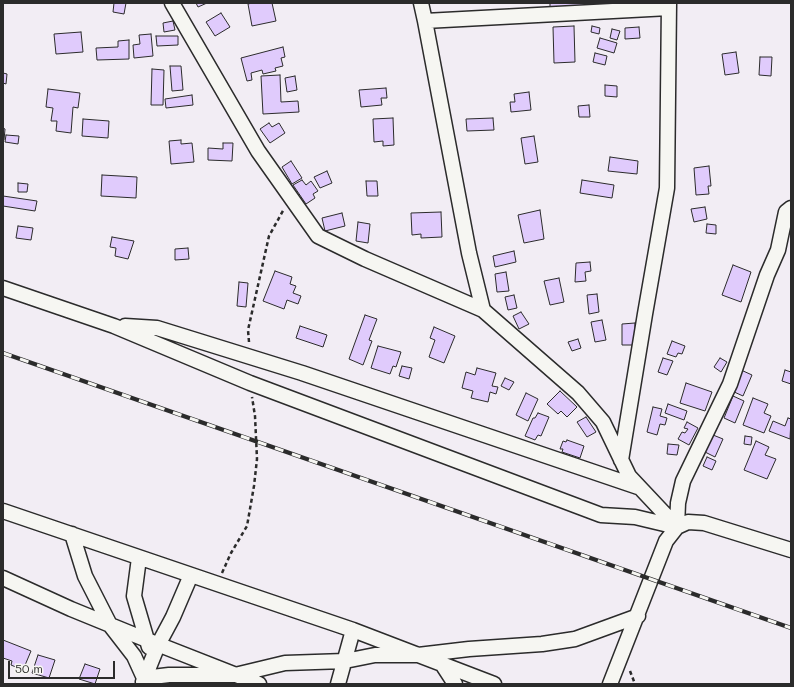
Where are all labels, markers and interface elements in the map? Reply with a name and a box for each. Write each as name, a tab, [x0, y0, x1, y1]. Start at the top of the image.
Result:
scale bar	[10, 653, 117, 679]
text: 50 m	[15, 660, 43, 676]

